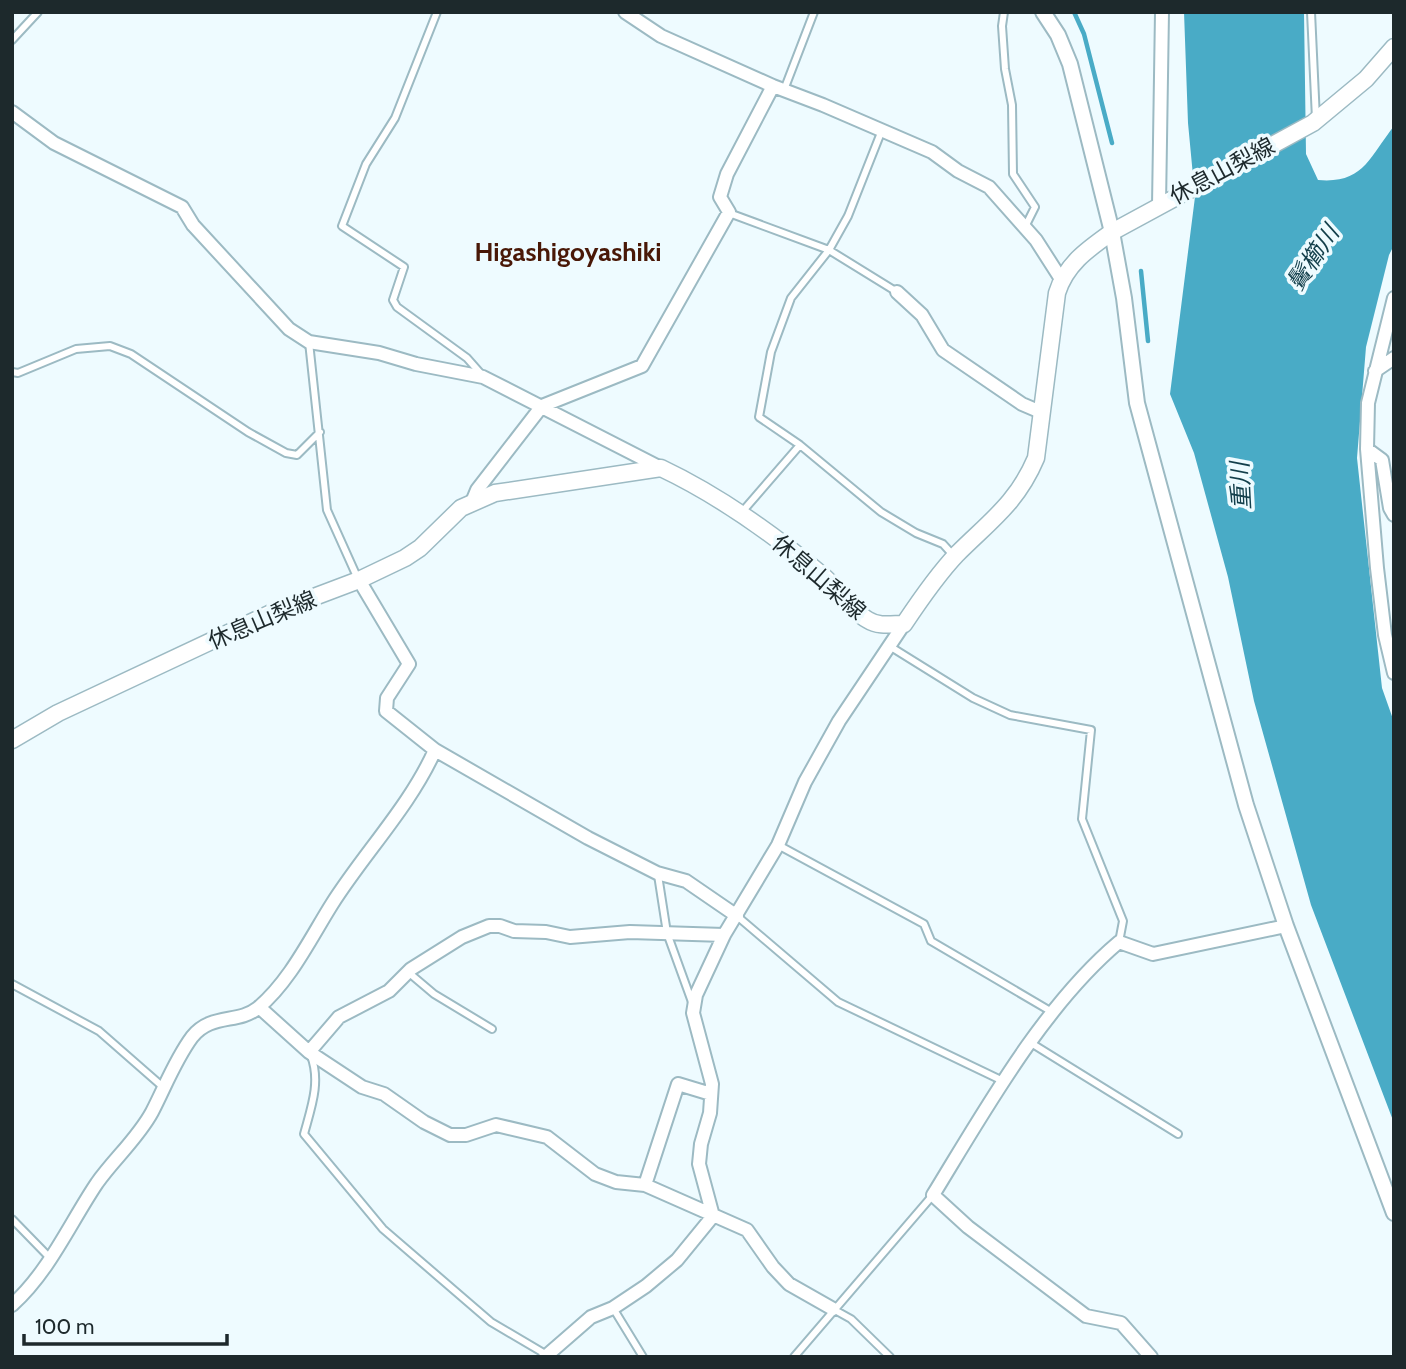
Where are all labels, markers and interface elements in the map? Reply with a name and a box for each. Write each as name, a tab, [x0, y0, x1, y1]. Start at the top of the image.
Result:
street label: 休息山梨線	[1165, 132, 1279, 210]
water label: 鬢櫛川	[1280, 217, 1346, 296]
district label: Higashigoyashiki	[474, 236, 662, 268]
water label: 重川	[1225, 458, 1256, 511]
street label: 休息山梨線	[766, 529, 872, 625]
street label: 休息山梨線	[204, 585, 320, 655]
scale bar	[24, 1302, 228, 1346]
text: 100 m	[35, 1314, 94, 1339]

